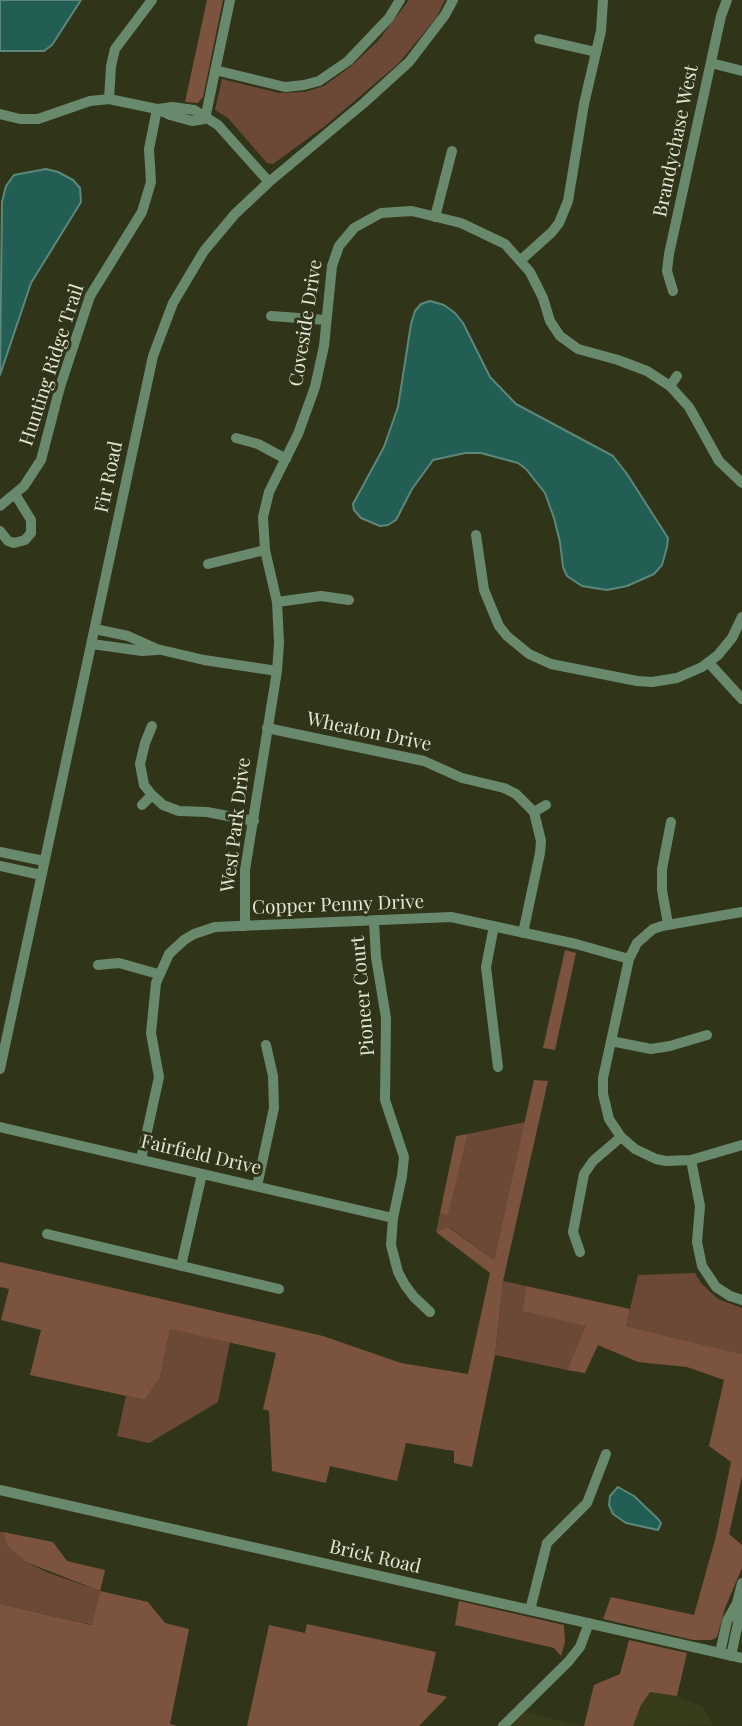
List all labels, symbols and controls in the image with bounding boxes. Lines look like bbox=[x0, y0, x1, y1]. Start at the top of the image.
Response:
street label: Brandychase West bbox=[649, 63, 703, 219]
street label: Coveside Drive bbox=[285, 258, 327, 388]
street label: Hunting Ridge Trail bbox=[15, 281, 89, 449]
street label: Fir Road bbox=[90, 439, 128, 515]
street label: Wheaton Drive bbox=[305, 708, 433, 756]
street label: West Park Drive bbox=[216, 756, 256, 894]
street label: Copper Penny Drive bbox=[252, 891, 424, 919]
street label: Pioneer Court bbox=[346, 935, 380, 1057]
street label: Fairfield Drive bbox=[139, 1130, 263, 1180]
street label: Brick Road bbox=[327, 1535, 423, 1579]

